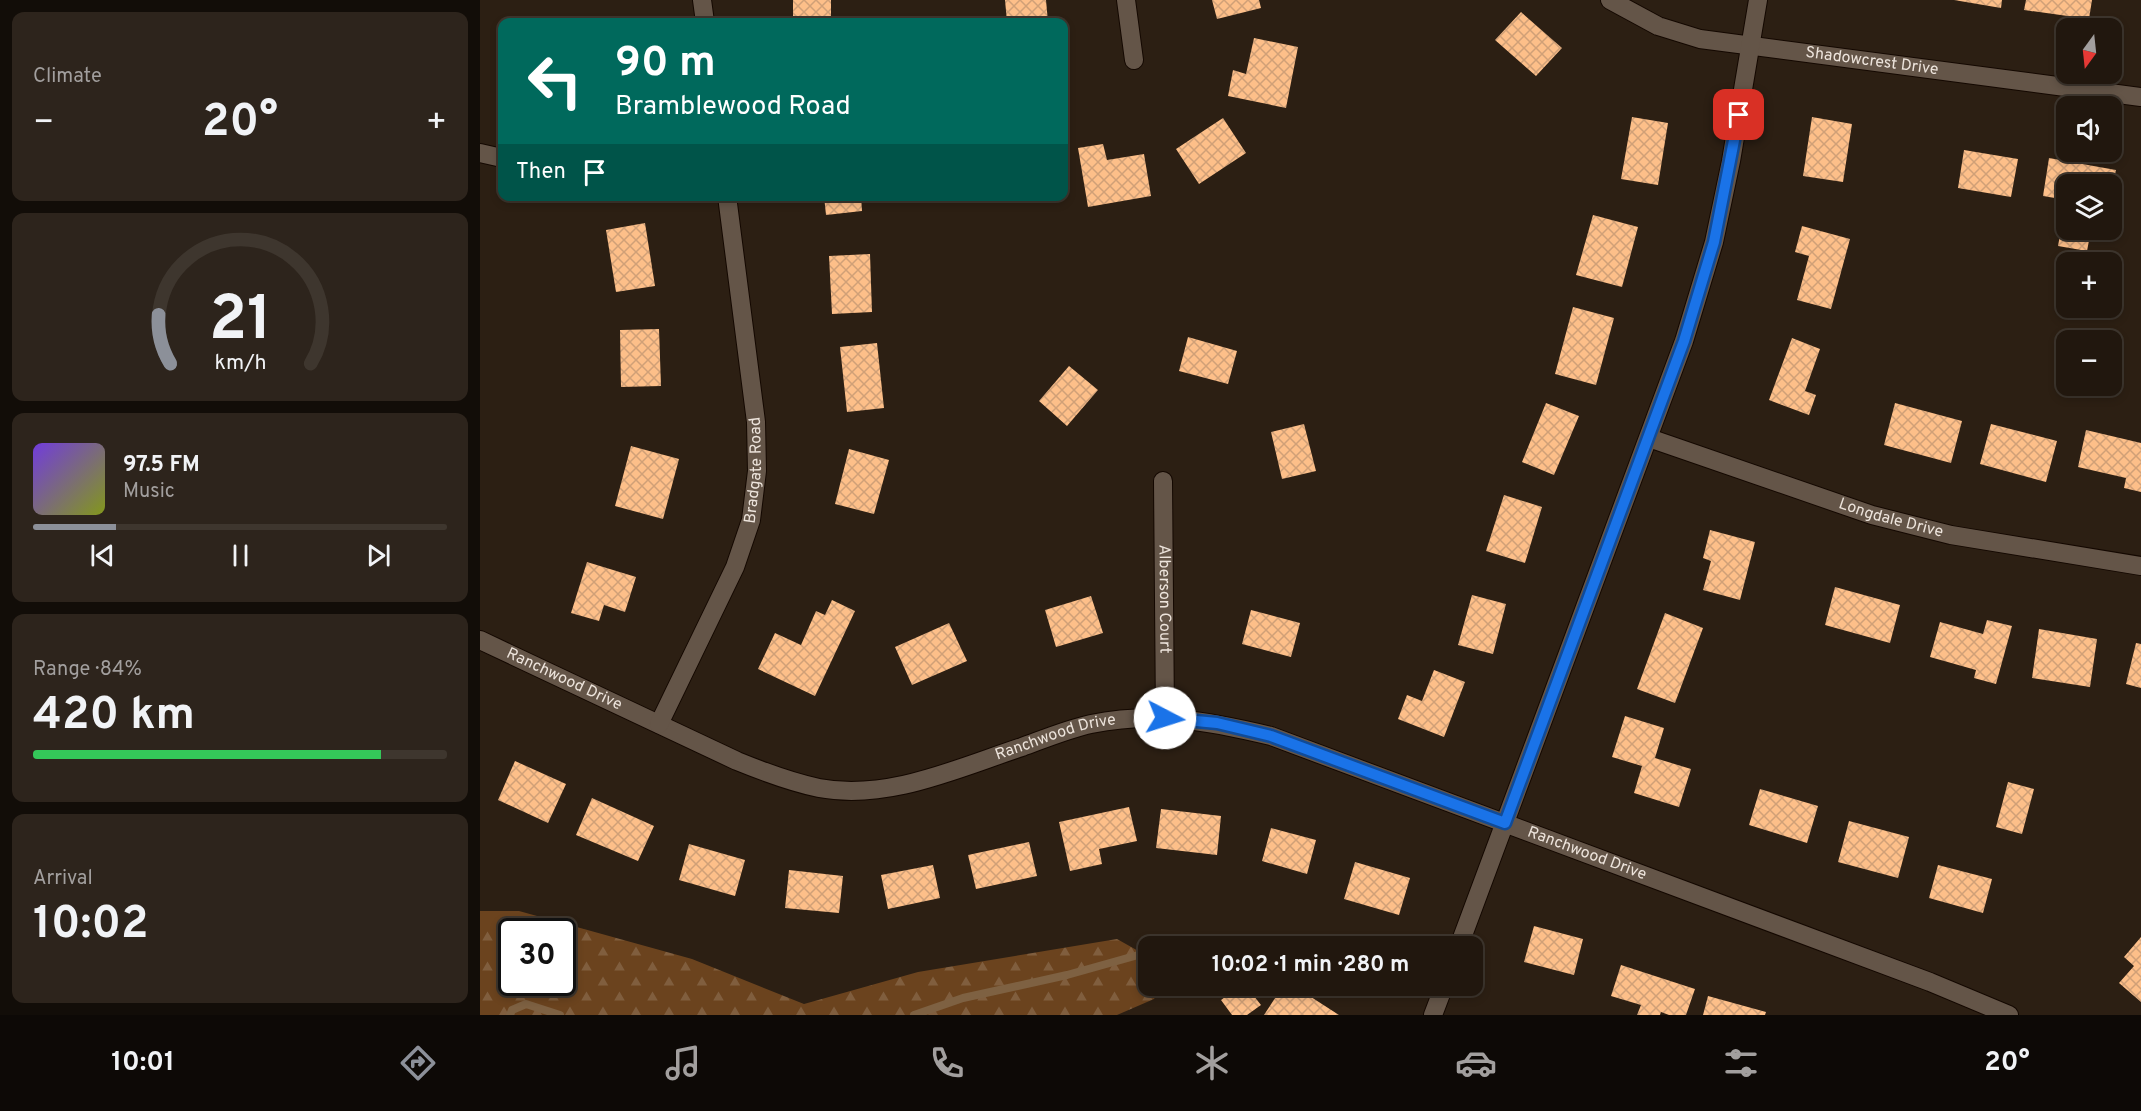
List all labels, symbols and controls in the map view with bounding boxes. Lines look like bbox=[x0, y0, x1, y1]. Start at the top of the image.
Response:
north arrow bbox=[2056, 18, 2122, 84]
map controls bbox=[2056, 18, 2122, 396]
text: 90 m bbox=[615, 38, 716, 91]
icon: left bbox=[516, 42, 594, 120]
street label: Shadowcrest Drive bbox=[1804, 43, 1940, 80]
text: Climate bbox=[33, 64, 102, 90]
pin bbox=[1713, 89, 1764, 140]
text: Bramblewood Road bbox=[615, 90, 851, 124]
text: 20° bbox=[202, 95, 278, 152]
button: sound bbox=[2056, 96, 2122, 162]
icon: arrive bbox=[1722, 98, 1755, 131]
text: − bbox=[33, 103, 54, 145]
text: + bbox=[426, 103, 447, 145]
icon: arrive bbox=[578, 156, 611, 189]
text: Then bbox=[516, 159, 566, 186]
button: layers bbox=[2056, 174, 2122, 240]
button: + bbox=[2056, 252, 2122, 318]
text: 21 bbox=[208, 283, 272, 362]
button: − bbox=[2056, 330, 2122, 396]
text: km/h bbox=[214, 350, 266, 377]
street label: Bradgate Road bbox=[741, 416, 767, 525]
text: 97.5 FM bbox=[123, 452, 200, 479]
text: Music bbox=[123, 479, 175, 505]
street label: Longdale Drive bbox=[1836, 494, 1945, 543]
icon: previous bbox=[86, 539, 119, 572]
icon: pause bbox=[224, 539, 257, 572]
icon: next bbox=[362, 539, 395, 572]
street label: Alberson Court bbox=[1154, 544, 1174, 654]
street label: Ranchwood Drive bbox=[503, 644, 625, 715]
text: Range · 84% bbox=[33, 657, 142, 683]
position arrow bbox=[1133, 686, 1197, 750]
text: 420 km bbox=[33, 688, 195, 745]
street label: Ranchwood Drive bbox=[993, 710, 1117, 765]
street label: Ranchwood Drive bbox=[1524, 823, 1649, 885]
text: Arrival bbox=[33, 866, 93, 892]
text: 10:02 bbox=[33, 897, 149, 954]
speed limit sign: 30 bbox=[498, 918, 576, 996]
text: 10:02 · 1 min · 280 m bbox=[1212, 952, 1409, 979]
icon: directions bbox=[397, 1042, 439, 1084]
icon: music bbox=[662, 1042, 704, 1084]
icon: phone bbox=[926, 1042, 968, 1084]
icon: climate bbox=[1191, 1042, 1233, 1084]
icon: car bbox=[1455, 1042, 1497, 1084]
icon: filters bbox=[1720, 1042, 1762, 1084]
text: 10:01 bbox=[111, 1046, 175, 1080]
text: 20° bbox=[1984, 1046, 2030, 1080]

